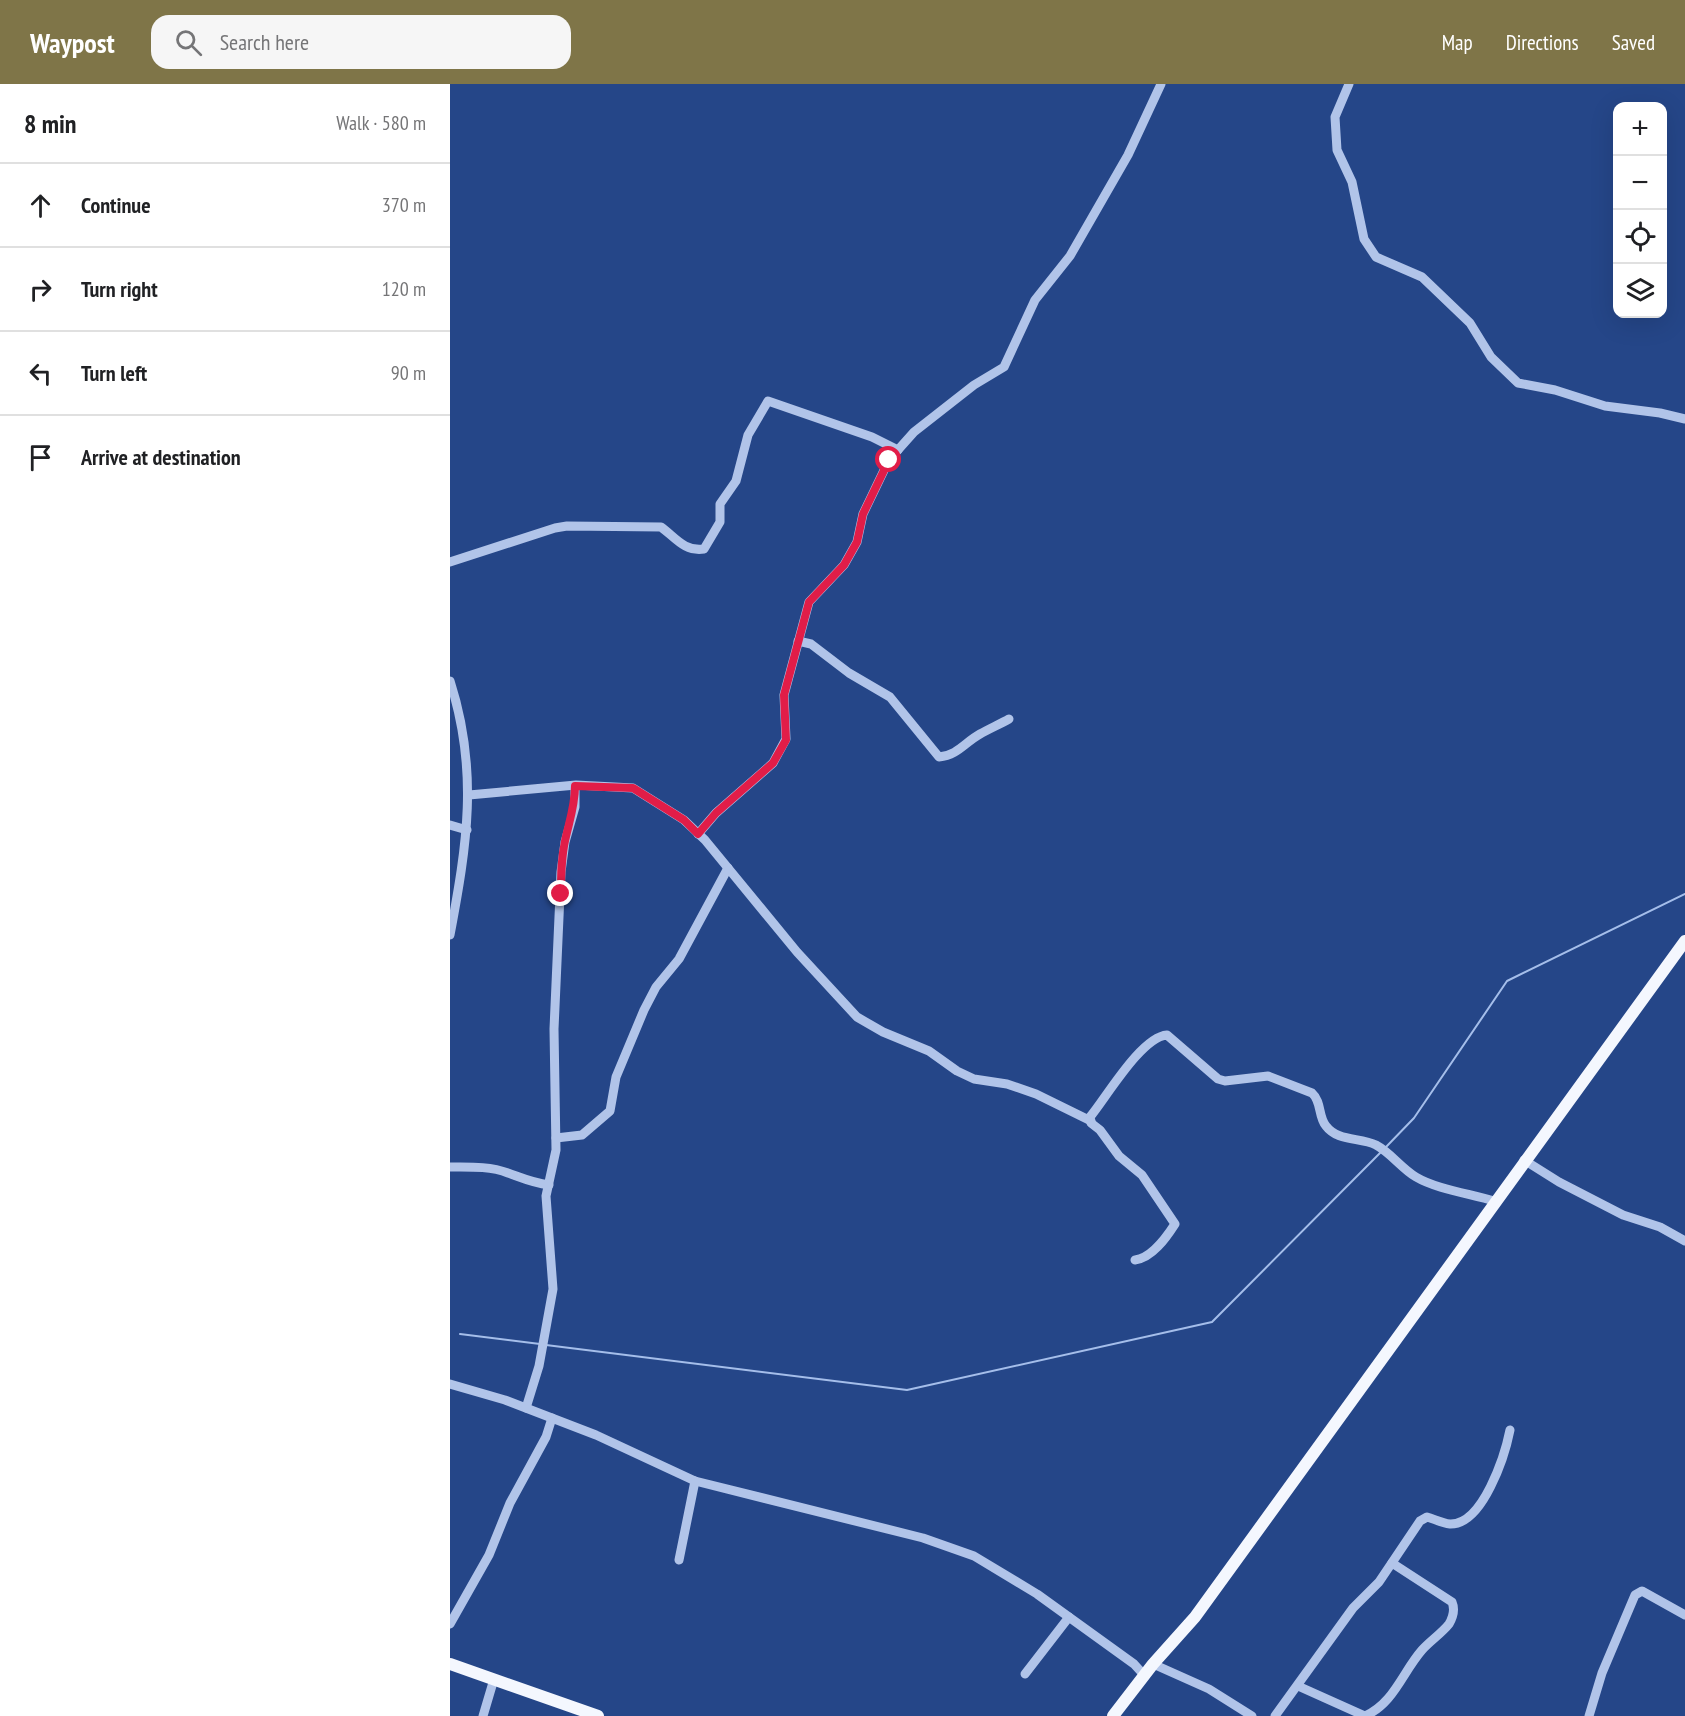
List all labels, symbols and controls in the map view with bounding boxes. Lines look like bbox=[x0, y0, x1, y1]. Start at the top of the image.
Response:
search box bbox=[151, 15, 571, 69]
text: Waypost bbox=[30, 24, 115, 61]
icon: search bbox=[172, 26, 205, 59]
text: Search here bbox=[220, 28, 309, 56]
text: Map bbox=[1442, 29, 1473, 56]
text: Directions bbox=[1506, 29, 1579, 56]
text: Saved bbox=[1612, 29, 1655, 56]
map controls bbox=[1613, 102, 1667, 318]
button: + bbox=[1613, 102, 1667, 156]
text: 8 min bbox=[24, 107, 77, 140]
text: Walk · 580 m bbox=[336, 110, 426, 136]
button: − bbox=[1613, 156, 1667, 210]
icon: ahead bbox=[24, 189, 57, 222]
text: Continue bbox=[81, 191, 151, 219]
text: 370 m bbox=[382, 192, 426, 218]
button: locate bbox=[1613, 210, 1667, 264]
button: layers bbox=[1613, 264, 1667, 318]
icon: right bbox=[24, 273, 57, 306]
text: Turn right bbox=[81, 275, 158, 303]
text: 120 m bbox=[382, 276, 426, 302]
icon: left bbox=[24, 357, 57, 390]
text: Turn left bbox=[81, 359, 147, 387]
text: 90 m bbox=[391, 360, 426, 386]
icon: arrive bbox=[24, 441, 57, 474]
text: Arrive at destination bbox=[81, 443, 241, 471]
route start bbox=[875, 446, 901, 472]
route end bbox=[547, 880, 573, 906]

